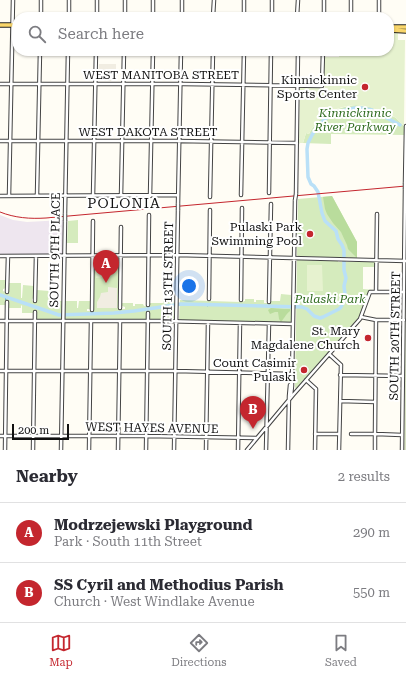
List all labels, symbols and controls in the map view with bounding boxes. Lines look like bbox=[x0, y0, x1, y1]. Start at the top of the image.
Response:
search box bbox=[12, 12, 394, 56]
icon: search bbox=[26, 23, 48, 45]
text: Search here bbox=[58, 25, 144, 43]
street label: WEST MANITOBA STREET bbox=[83, 68, 239, 82]
place label: Kinnickinnic Sports Center bbox=[277, 73, 357, 101]
marker: Kinnickinnic Sports Center bbox=[360, 82, 370, 92]
park label: Kinnickinnic River Parkway bbox=[314, 106, 396, 134]
street label: WEST DAKOTA STREET bbox=[78, 125, 218, 139]
street label: SOUTH 9TH PLACE bbox=[47, 192, 63, 308]
district label: POLONIA bbox=[87, 195, 161, 211]
place label: Pulaski Park Swimming Pool bbox=[212, 220, 302, 248]
street label: SOUTH 13TH STREET bbox=[160, 221, 176, 351]
marker: Pulaski Park Swimming Pool bbox=[305, 229, 315, 239]
pin: A bbox=[93, 250, 119, 283]
street label: SOUTH 20TH STREET bbox=[387, 271, 403, 401]
your location bbox=[179, 276, 199, 296]
park label: Pulaski Park bbox=[294, 292, 366, 306]
place label: St. Mary Magdalene Church bbox=[251, 324, 361, 352]
marker: St. Mary Magdalene Church bbox=[363, 333, 373, 343]
place label: Count Casimir Pulaski bbox=[213, 356, 296, 384]
marker: Count Casimir Pulaski bbox=[299, 365, 309, 375]
pin: B bbox=[240, 396, 266, 429]
street label: WEST HAYES AVENUE bbox=[85, 420, 219, 436]
scale bar bbox=[12, 422, 69, 441]
text: 200 m bbox=[18, 424, 49, 437]
text: Nearby bbox=[16, 466, 78, 486]
text: 2 results bbox=[338, 469, 390, 484]
text: Modrzejewski Playground bbox=[54, 516, 253, 534]
text: A bbox=[24, 525, 34, 540]
text: 290 m bbox=[353, 525, 390, 540]
text: Park · South 11th Street bbox=[54, 534, 202, 549]
text: SS Cyril and Methodius Parish bbox=[54, 576, 283, 594]
text: B bbox=[24, 585, 34, 600]
text: 550 m bbox=[353, 585, 390, 600]
text: Church · West Windlake Avenue bbox=[54, 594, 255, 609]
tab: Map bbox=[49, 632, 73, 669]
tab: Directions bbox=[171, 632, 227, 669]
tab: Saved bbox=[325, 632, 357, 669]

